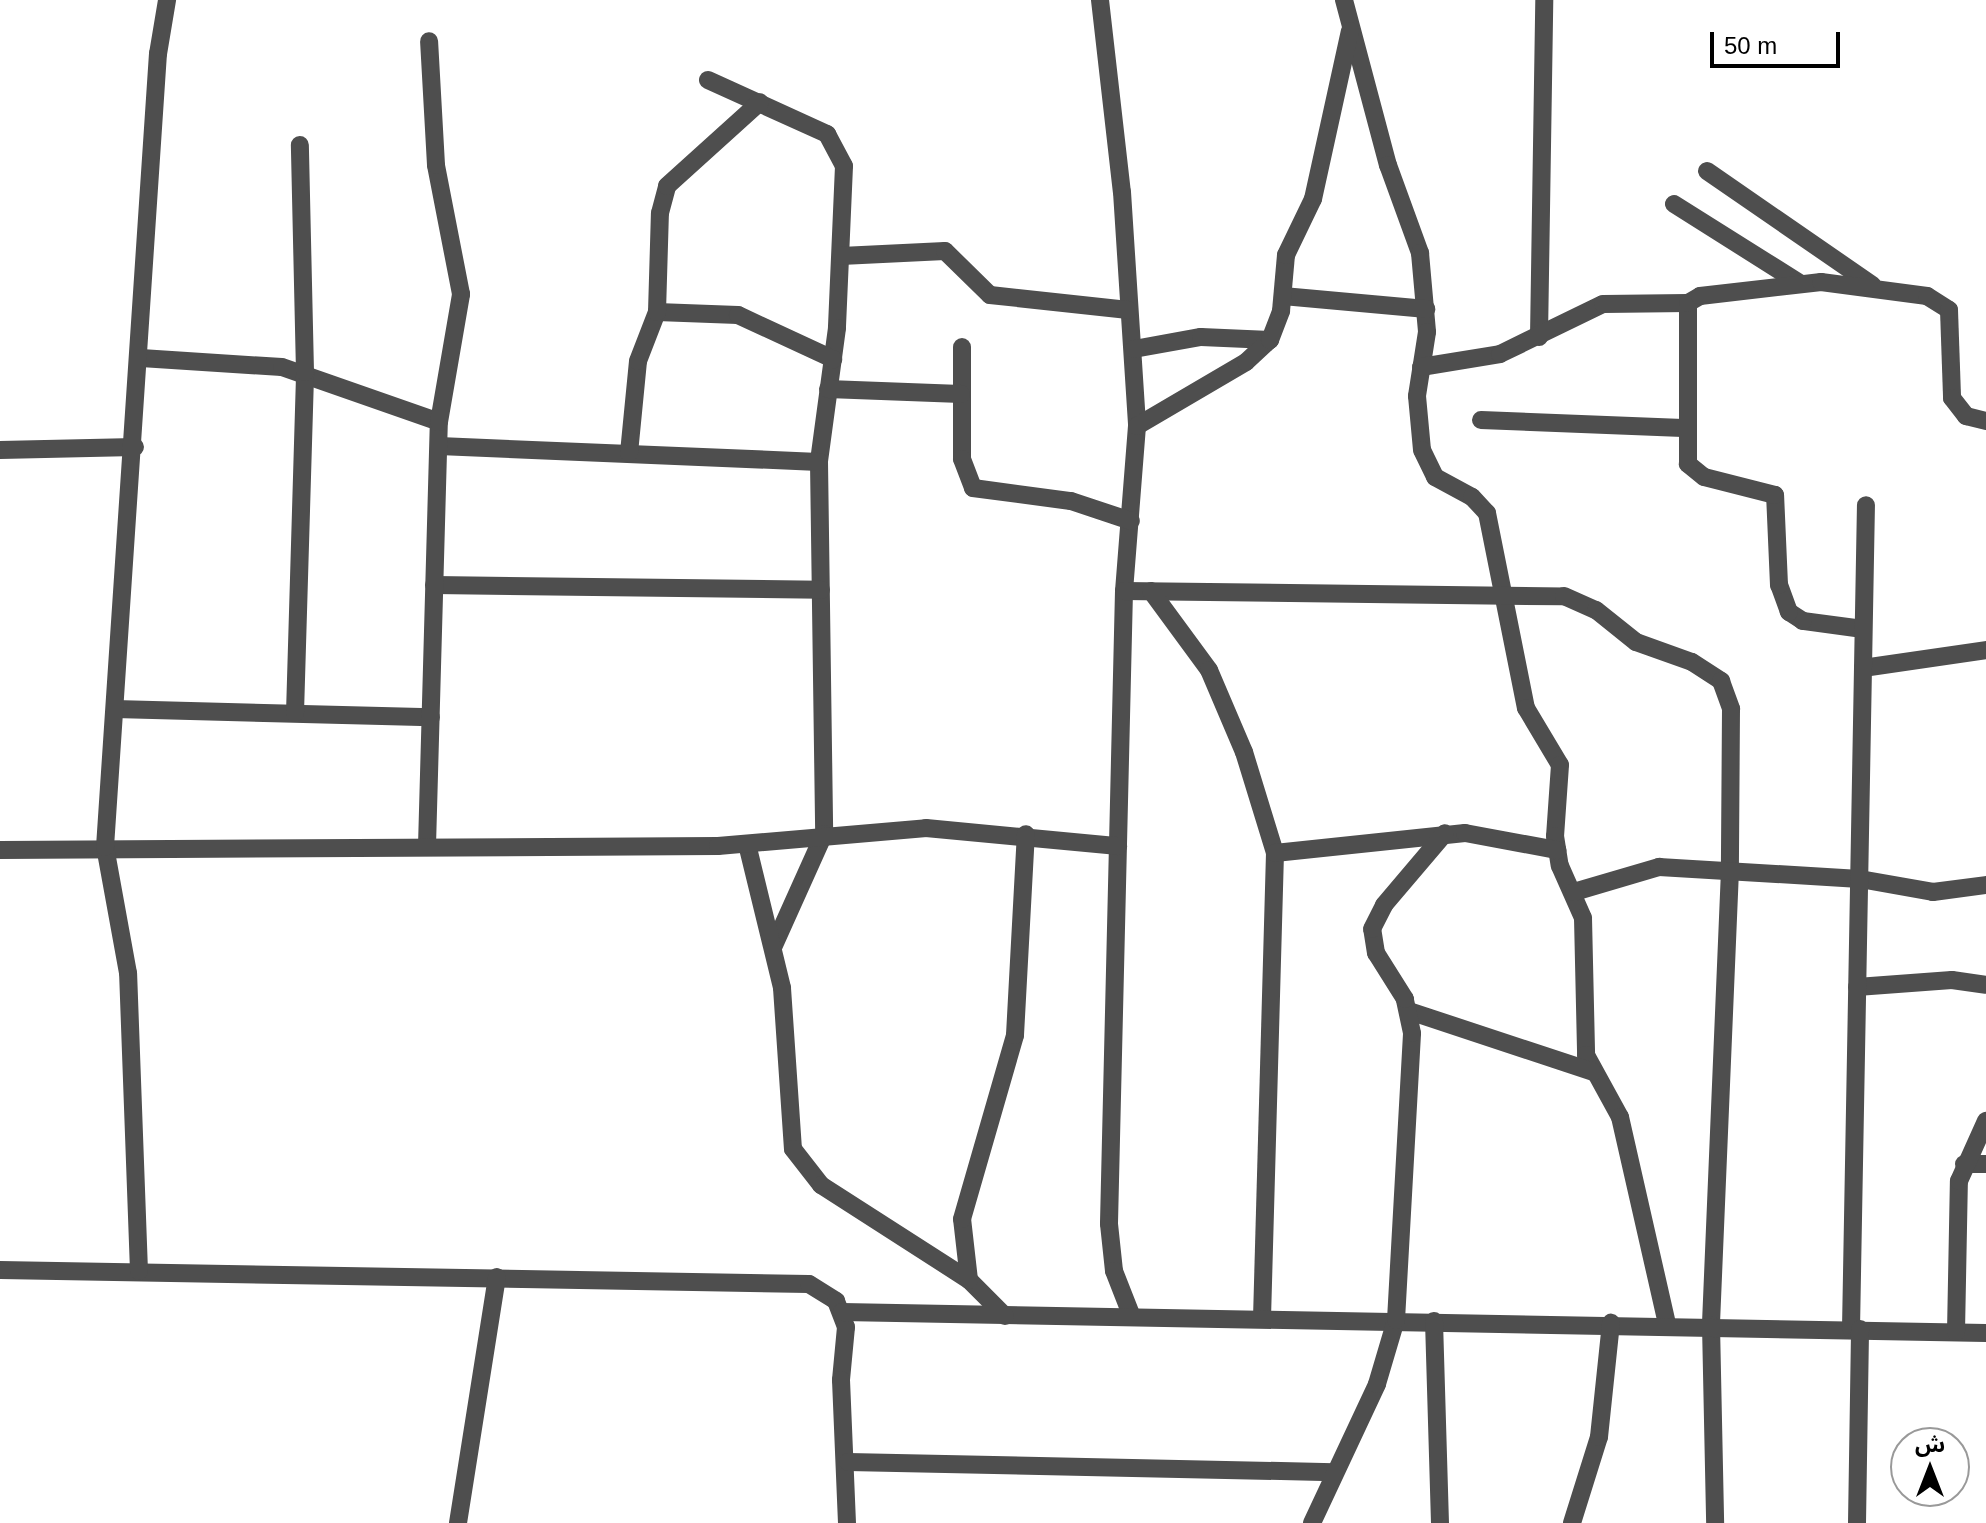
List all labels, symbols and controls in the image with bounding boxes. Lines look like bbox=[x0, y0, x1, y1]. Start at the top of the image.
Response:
scale bar bbox=[1714, 16, 1844, 66]
text: 50 m bbox=[1724, 32, 1777, 59]
north arrow bbox=[1890, 1427, 1970, 1507]
text: ش bbox=[1915, 1432, 1945, 1457]

